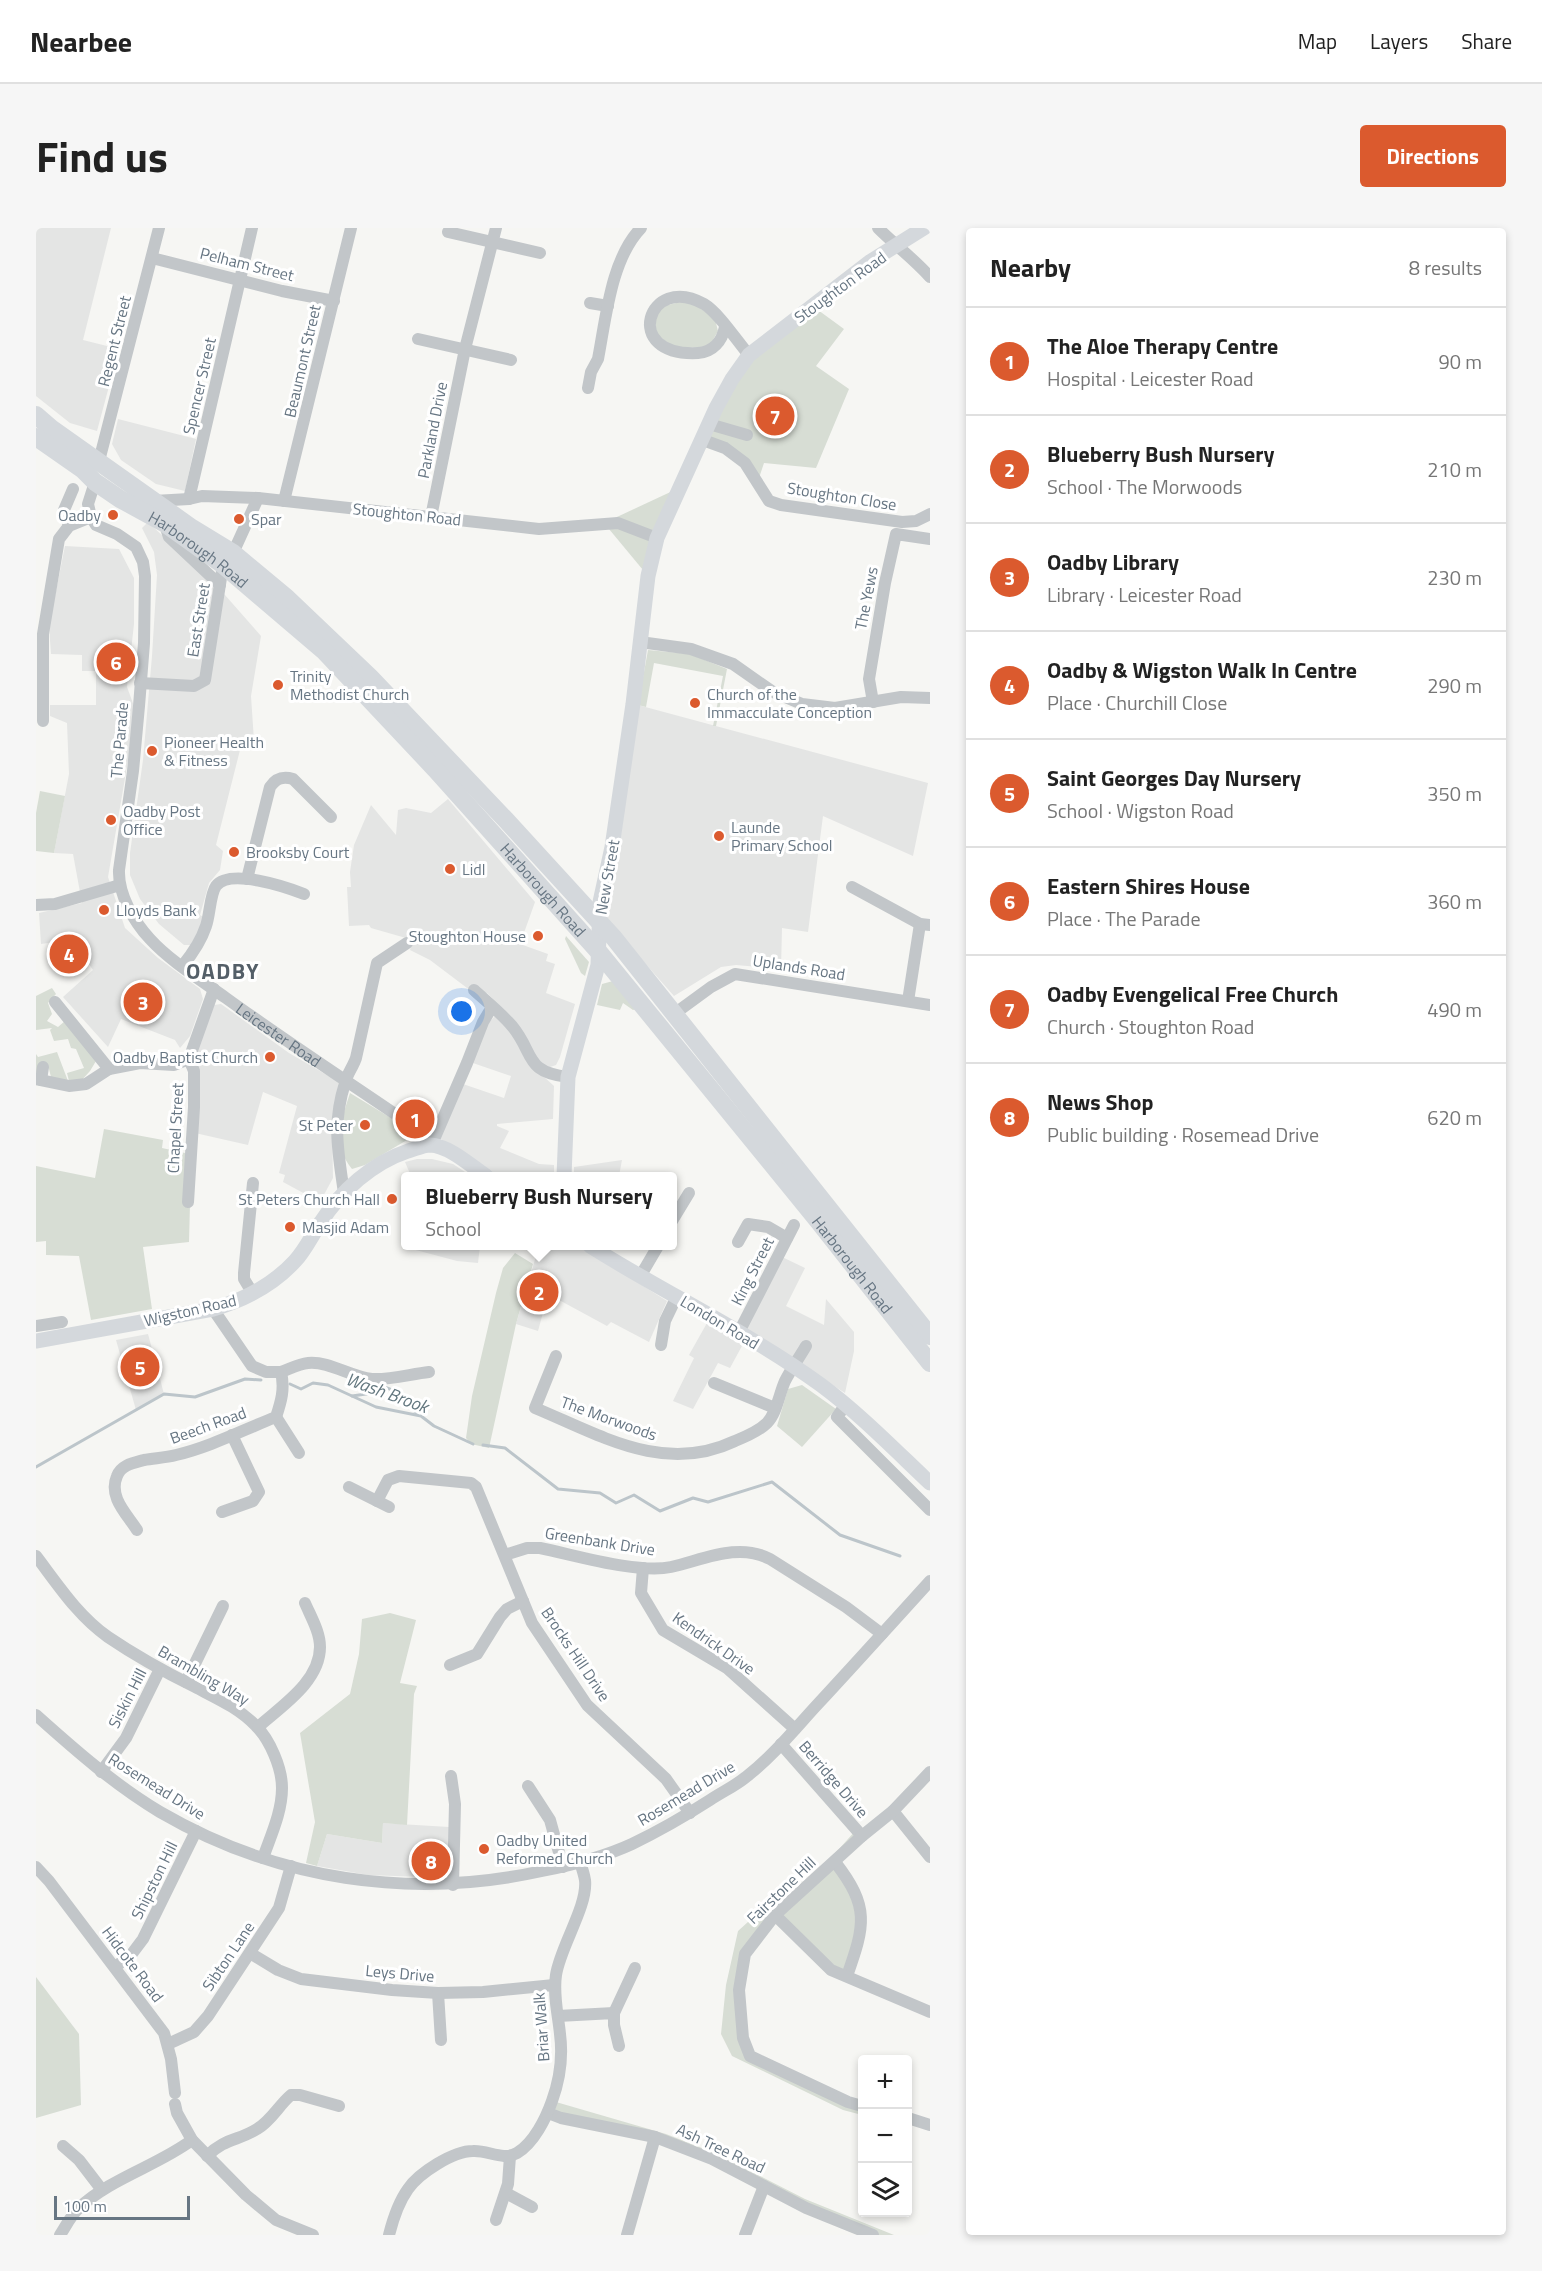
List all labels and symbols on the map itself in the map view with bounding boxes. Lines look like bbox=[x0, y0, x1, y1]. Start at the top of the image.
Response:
street label: Pelham Street bbox=[198, 241, 297, 287]
street label: Stoughton Road bbox=[789, 245, 891, 329]
street label: Regent Street bbox=[91, 293, 137, 389]
street label: Beaumont Street bbox=[277, 302, 327, 420]
street label: Spencer Street bbox=[176, 335, 222, 437]
street label: Parkland Drive bbox=[411, 380, 453, 480]
pin: 7 bbox=[756, 394, 794, 438]
street label: Stoughton Close bbox=[786, 476, 898, 516]
street label: Stoughton Road bbox=[352, 496, 462, 532]
place label: Oadby bbox=[58, 503, 101, 527]
street label: Harborough Road bbox=[144, 505, 254, 594]
place label: Spar bbox=[251, 507, 282, 531]
marker: Oadby bbox=[106, 508, 120, 522]
marker: Spar bbox=[232, 512, 246, 526]
street label: The Yews bbox=[848, 564, 884, 632]
street label: East Street bbox=[180, 581, 216, 659]
pin: 6 bbox=[96, 640, 136, 684]
place label: Trinity Methodist Church bbox=[290, 664, 409, 706]
marker: Trinity Methodist Church bbox=[271, 678, 285, 692]
place label: Church of the Immacculate Conception bbox=[707, 682, 872, 724]
marker: Church of the Immacculate Conception bbox=[688, 696, 702, 710]
street label: The Parade bbox=[104, 701, 134, 779]
place label: Pioneer Health & Fitness bbox=[164, 730, 264, 772]
marker: Pioneer Health & Fitness bbox=[145, 744, 159, 758]
place label: Oadby Post Office bbox=[123, 799, 201, 841]
marker: Oadby Post Office bbox=[104, 813, 118, 827]
place label: Launde Primary School bbox=[731, 815, 833, 857]
marker: Launde Primary School bbox=[712, 829, 726, 843]
street label: New Street bbox=[589, 837, 625, 916]
street label: Harborough Road bbox=[495, 838, 592, 942]
place label: Brooksby Court bbox=[246, 840, 350, 864]
marker: Brooksby Court bbox=[227, 845, 241, 859]
place label: Lidl bbox=[462, 857, 485, 881]
marker: Lidl bbox=[443, 862, 457, 876]
place label: Lloyds Bank bbox=[116, 898, 197, 922]
marker: Lloyds Bank bbox=[97, 903, 111, 917]
place label: Stoughton House bbox=[409, 924, 526, 948]
marker: Stoughton House bbox=[531, 929, 545, 943]
pin: 4 bbox=[50, 932, 88, 976]
street label: Uplands Road bbox=[751, 948, 847, 986]
district label: OADBY bbox=[186, 954, 260, 988]
pin: 3 bbox=[124, 980, 162, 1024]
street label: Leicester Road bbox=[231, 997, 326, 1073]
your location bbox=[447, 997, 476, 1026]
place label: Oadby Baptist Church bbox=[113, 1045, 258, 1069]
marker: Oadby Baptist Church bbox=[263, 1050, 277, 1064]
street label: Chapel Street bbox=[161, 1082, 189, 1174]
pin: 1 bbox=[396, 1096, 434, 1142]
place label: St Peter bbox=[299, 1113, 353, 1137]
marker: St Peter bbox=[358, 1118, 372, 1132]
place label: St Peters Church Hall bbox=[238, 1187, 380, 1211]
marker: St Peters Church Hall bbox=[385, 1192, 399, 1206]
street label: Harborough Road bbox=[806, 1211, 899, 1319]
place label: Masjid Adam bbox=[302, 1215, 389, 1239]
marker: Masjid Adam bbox=[283, 1220, 297, 1234]
street label: King Street bbox=[724, 1232, 780, 1310]
pin: 2 bbox=[520, 1270, 558, 1314]
street label: Wigston Road bbox=[141, 1288, 239, 1332]
street label: London Road bbox=[676, 1289, 764, 1355]
pin: 5 bbox=[120, 1344, 160, 1390]
water label: Wash Brook bbox=[342, 1365, 434, 1421]
street label: The Morwoods bbox=[558, 1389, 660, 1447]
street label: Beech Road bbox=[166, 1400, 250, 1450]
street label: Greenbank Drive bbox=[543, 1520, 657, 1562]
street label: Brocks Hill Drive bbox=[535, 1602, 617, 1706]
street label: Kendrick Drive bbox=[668, 1606, 760, 1680]
street label: Brambling Way bbox=[154, 1639, 255, 1711]
street label: Siskin Hill bbox=[102, 1664, 152, 1732]
street label: Berridge Drive bbox=[794, 1735, 874, 1823]
street label: Rosemead Drive bbox=[104, 1747, 210, 1825]
street label: Rosemead Drive bbox=[633, 1754, 739, 1832]
place label: Oadby United Reformed Church bbox=[496, 1828, 613, 1870]
street label: Shipston Hill bbox=[125, 1837, 183, 1923]
pin: 8 bbox=[412, 1838, 450, 1884]
marker: Oadby United Reformed Church bbox=[477, 1842, 491, 1856]
street label: Fairstone Hill bbox=[741, 1851, 821, 1929]
street label: Sibton Lane bbox=[196, 1917, 260, 1995]
street label: Hidcote Road bbox=[96, 1921, 170, 2007]
street label: Leys Drive bbox=[365, 1958, 435, 1988]
street label: Briar Walk bbox=[527, 1991, 555, 2062]
street label: Ash Tree Road bbox=[673, 2117, 769, 2179]
scale bar bbox=[54, 2193, 190, 2220]

